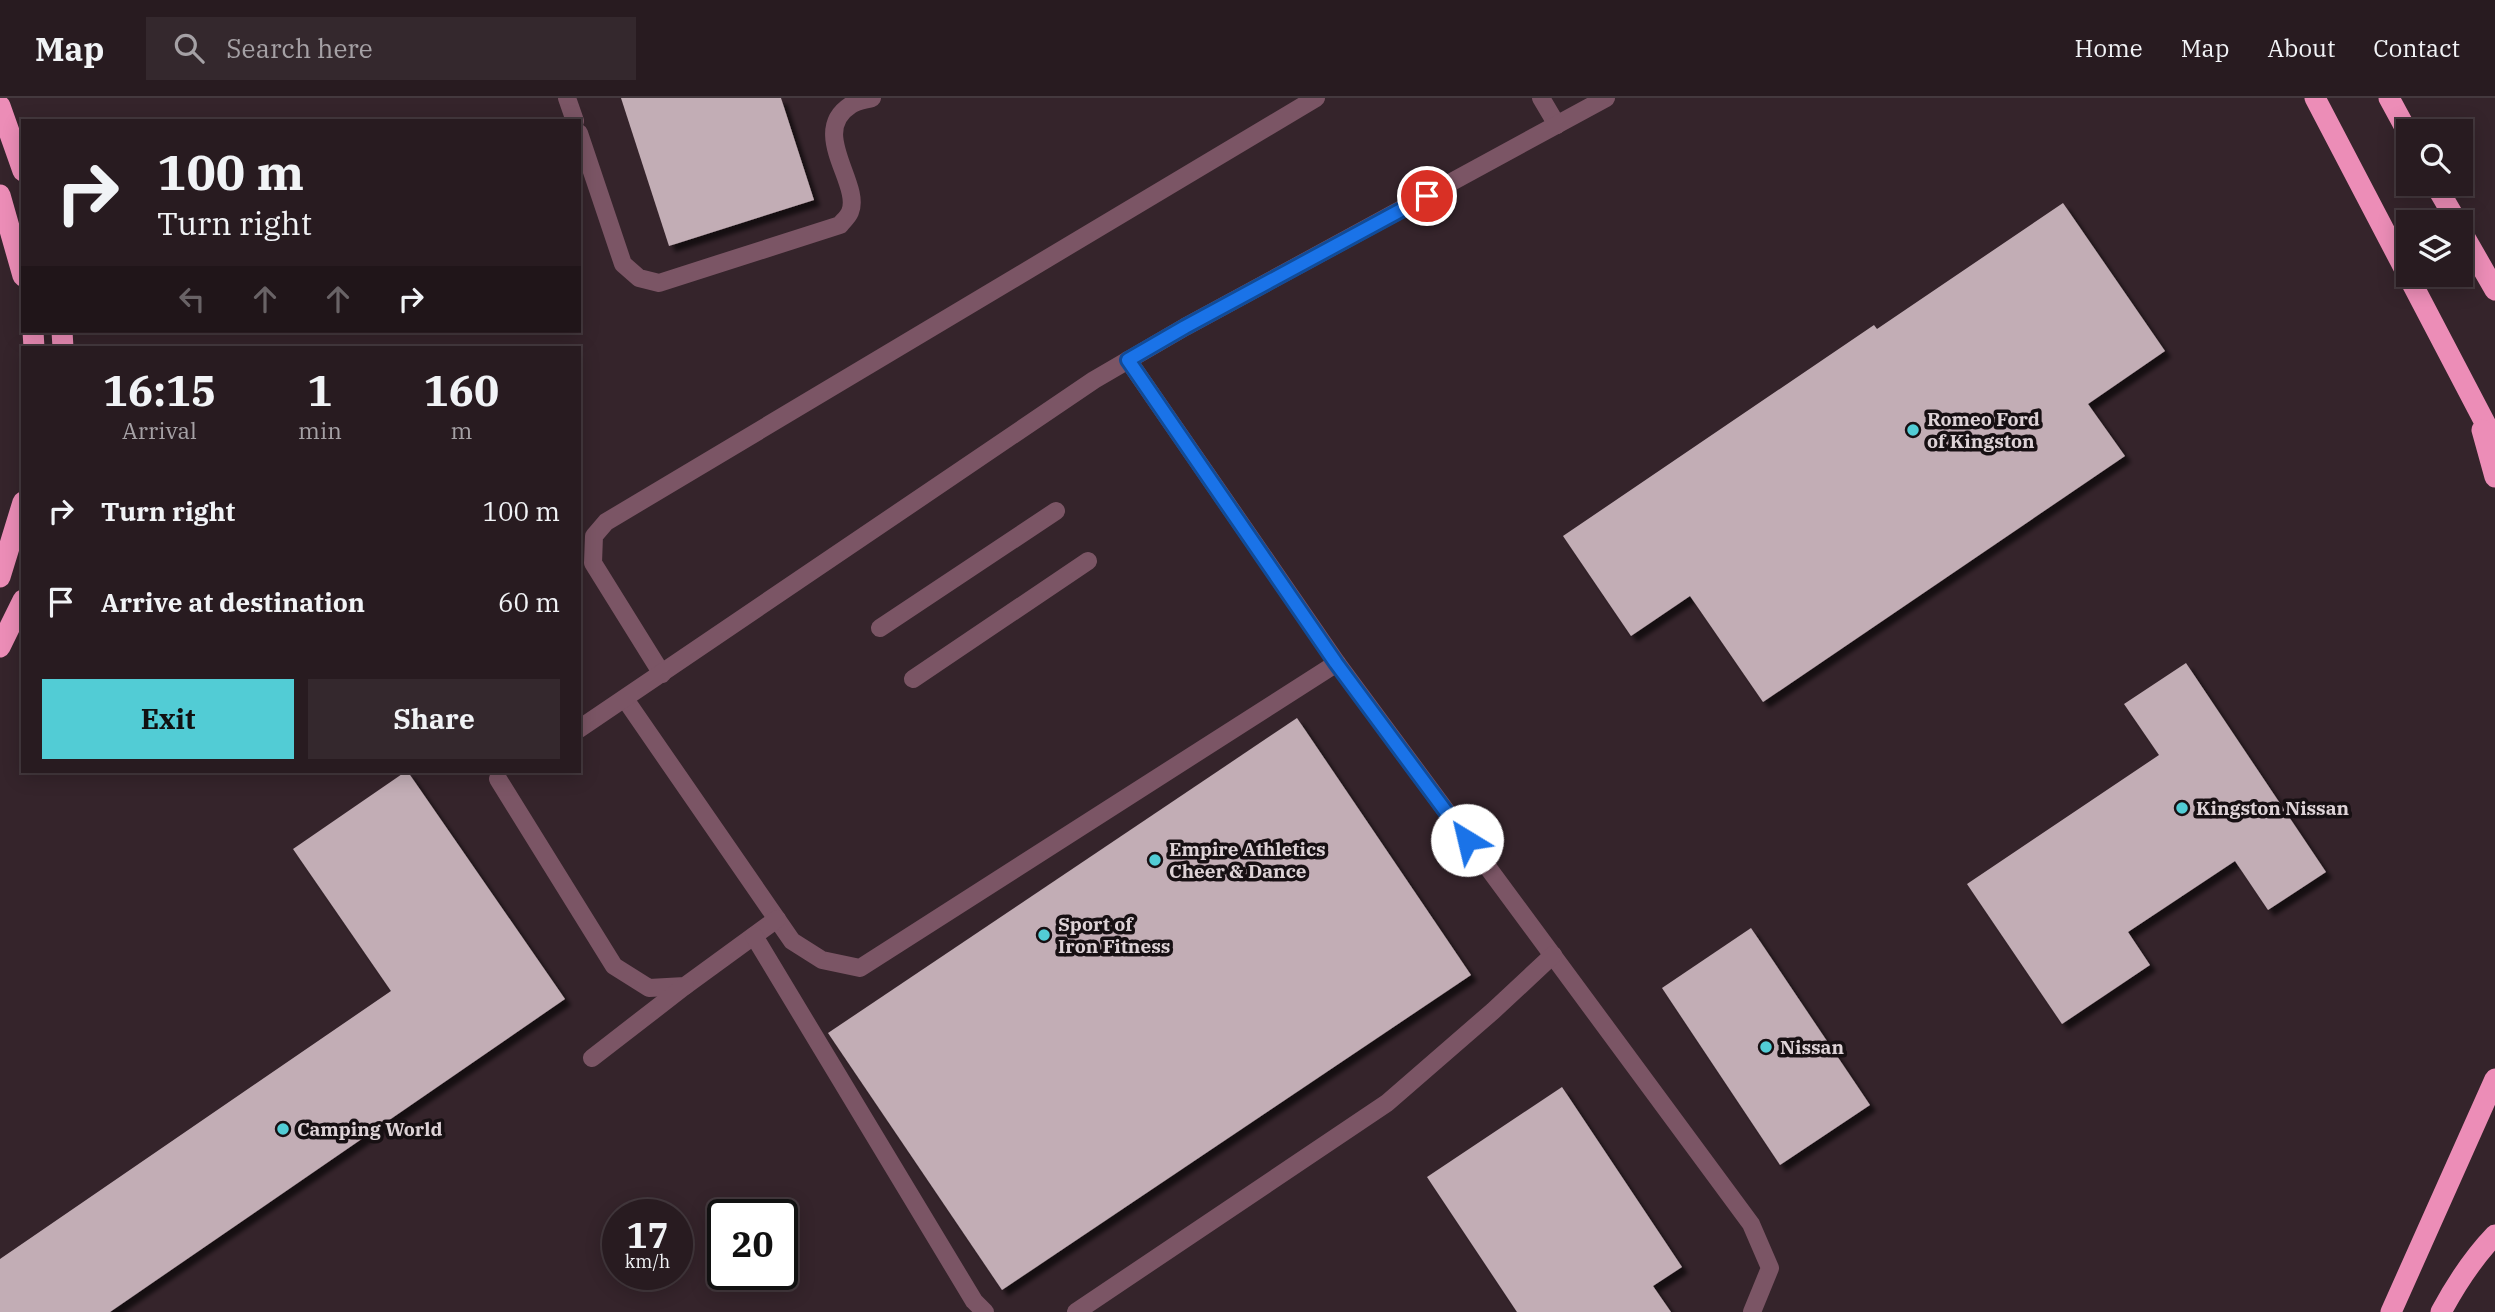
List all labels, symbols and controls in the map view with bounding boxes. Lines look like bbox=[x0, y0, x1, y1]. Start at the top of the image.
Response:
search box bbox=[146, 17, 636, 80]
text: Map bbox=[35, 27, 104, 70]
icon: search bbox=[170, 29, 208, 67]
text: Search here bbox=[226, 31, 373, 65]
text: Home bbox=[2075, 32, 2143, 64]
text: Map bbox=[2181, 32, 2229, 64]
text: About bbox=[2267, 32, 2335, 64]
text: Contact bbox=[2373, 32, 2460, 64]
map controls bbox=[2396, 119, 2473, 287]
button: search bbox=[2396, 119, 2473, 196]
text: 100 m bbox=[157, 140, 304, 203]
icon: right bbox=[42, 147, 133, 238]
pin bbox=[1397, 166, 1457, 226]
icon: arrive bbox=[1408, 177, 1446, 215]
text: Turn right bbox=[157, 202, 312, 244]
button: layers bbox=[2396, 210, 2473, 287]
icon: left bbox=[173, 280, 211, 318]
icon: ahead bbox=[246, 280, 284, 318]
icon: ahead bbox=[319, 280, 357, 318]
icon: right bbox=[392, 280, 430, 318]
text: 16:15 bbox=[103, 363, 216, 418]
text: 1 bbox=[307, 363, 333, 418]
text: 160 bbox=[424, 363, 499, 418]
place label: Romeo Ford of Kingston bbox=[1927, 407, 2040, 453]
text: Arrival bbox=[122, 415, 197, 445]
text: min bbox=[298, 415, 342, 445]
text: m bbox=[450, 415, 472, 445]
marker: Romeo Ford of Kingston bbox=[1905, 422, 1921, 438]
icon: right bbox=[42, 492, 80, 530]
text: Turn right bbox=[101, 494, 235, 528]
text: 100 m bbox=[482, 494, 560, 528]
icon: arrive bbox=[42, 583, 80, 621]
text: Arrive at destination bbox=[101, 585, 365, 619]
text: 60 m bbox=[498, 585, 560, 619]
button: Exit bbox=[42, 679, 294, 759]
button: Share bbox=[308, 679, 560, 759]
place label: Kingston Nissan bbox=[2196, 796, 2350, 820]
marker: Kingston Nissan bbox=[2174, 800, 2190, 816]
position arrow bbox=[1430, 803, 1504, 877]
place label: Empire Athletics Cheer & Dance bbox=[1169, 837, 1326, 883]
marker: Empire Athletics Cheer & Dance bbox=[1147, 852, 1163, 868]
place label: Sport of Iron Fitness bbox=[1058, 912, 1170, 958]
marker: Sport of Iron Fitness bbox=[1036, 927, 1052, 943]
place label: Nissan bbox=[1780, 1035, 1844, 1059]
marker: Nissan bbox=[1758, 1039, 1774, 1055]
place label: Camping World bbox=[297, 1117, 442, 1141]
marker: Camping World bbox=[275, 1121, 291, 1137]
speed limit sign: 20 bbox=[707, 1199, 798, 1290]
text: 17 bbox=[626, 1212, 669, 1258]
text: km/h bbox=[625, 1250, 670, 1273]

